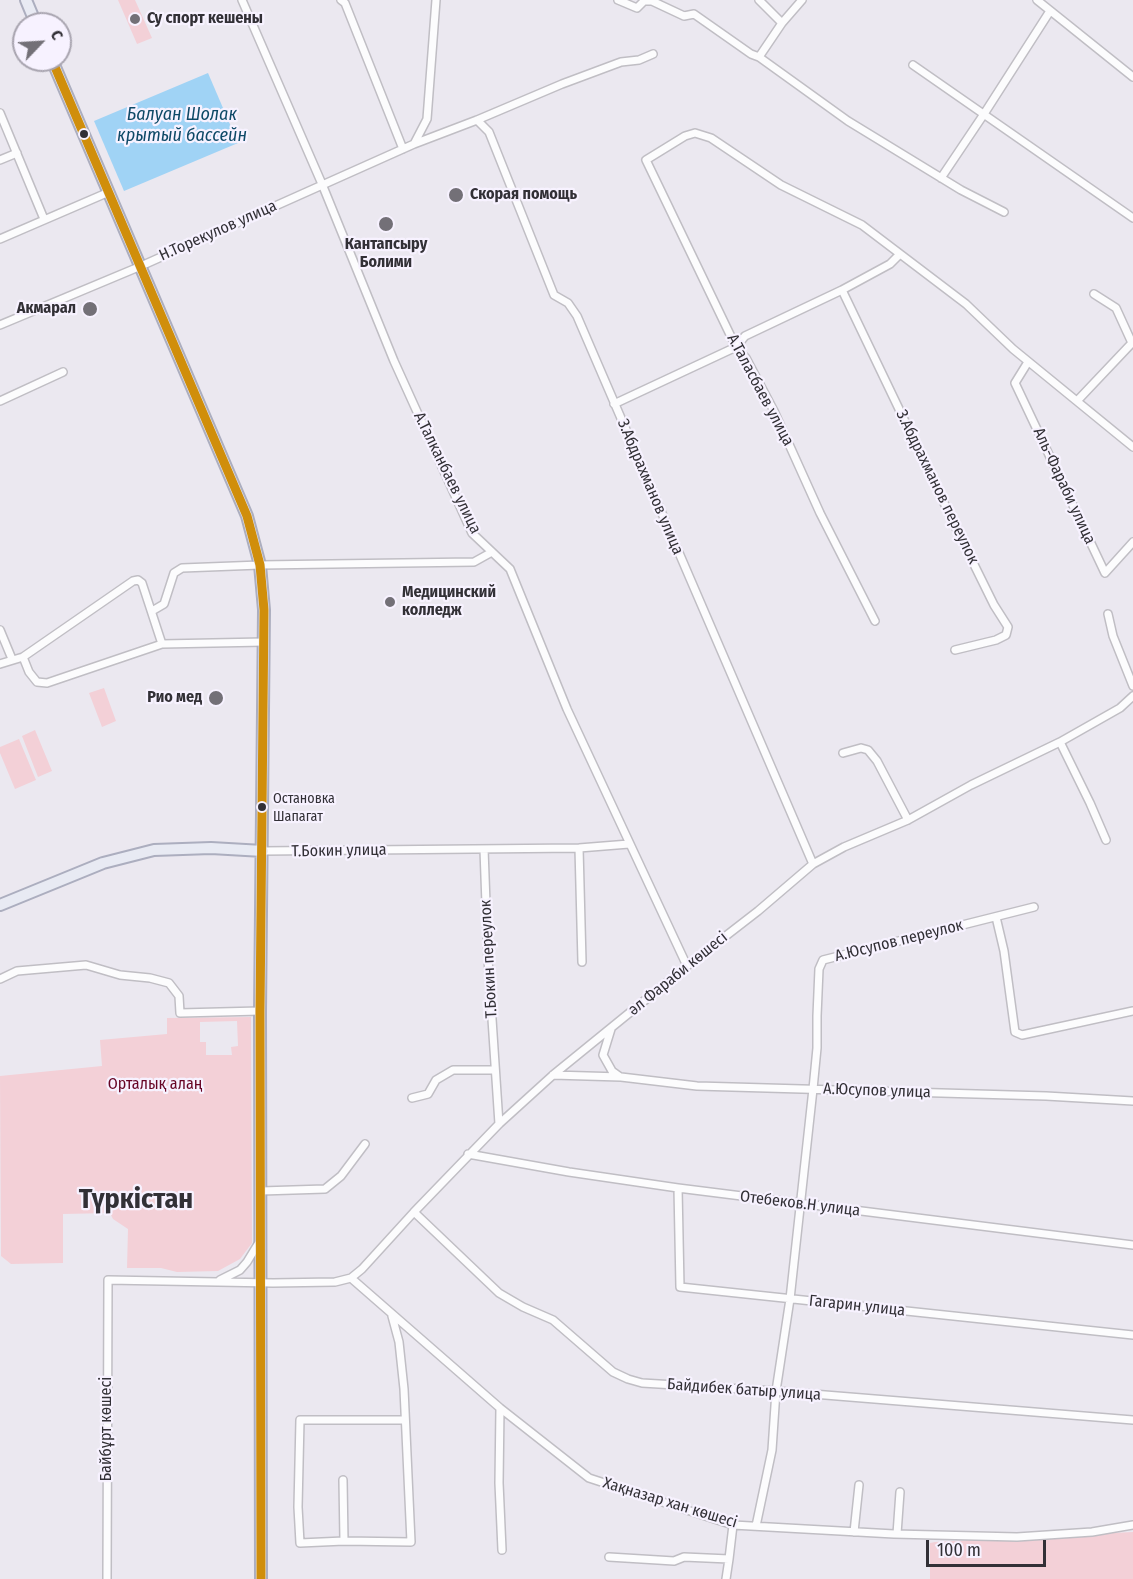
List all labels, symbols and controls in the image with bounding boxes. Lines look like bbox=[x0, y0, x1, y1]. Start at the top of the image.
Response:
place label: Су спорт кешены bbox=[147, 9, 263, 29]
north arrow bbox=[12, 12, 72, 72]
marker: Су спорт кешены bbox=[128, 12, 142, 26]
text: С bbox=[47, 27, 67, 43]
water label: Балуан Шолак крытый бассейн bbox=[117, 104, 247, 146]
unlabelled marker bbox=[78, 128, 90, 140]
place label: Скорая помощь bbox=[470, 185, 577, 205]
marker: Скорая помощь bbox=[447, 186, 465, 204]
street label: Н.Торекулов улица bbox=[156, 197, 280, 265]
marker: Кантапсыру Болими bbox=[377, 215, 395, 233]
place label: Кантапсыру Болими bbox=[345, 235, 427, 273]
place label: Акмарал bbox=[17, 299, 76, 319]
marker: Акмарал bbox=[81, 300, 99, 318]
street label: А.Таласбаев улица bbox=[722, 331, 798, 449]
street label: З.Абдрахманов переулок bbox=[891, 407, 983, 567]
street label: А.Талканбаев улица bbox=[409, 409, 485, 537]
street label: З.Абдрахманов улица bbox=[613, 416, 687, 558]
street label: Аль-Фараби улица bbox=[1029, 425, 1099, 547]
place label: Медицинский колледж bbox=[402, 583, 496, 621]
marker: Медицинский колледж bbox=[383, 595, 397, 609]
place label: Рио мед bbox=[147, 688, 202, 708]
marker: Рио мед bbox=[207, 689, 225, 707]
place label: Остановка Шапагат bbox=[273, 791, 335, 824]
marker: Остановка Шапагат bbox=[256, 801, 268, 813]
street label: Т.Бокин улица bbox=[291, 841, 387, 861]
street label: Т.Бокин переулок bbox=[476, 899, 502, 1019]
street label: А.Юсупов переулок bbox=[833, 916, 965, 966]
street label: әл Фараби көшесі bbox=[624, 928, 732, 1020]
park label: Орталық алаң bbox=[108, 1075, 202, 1095]
street label: А.Юсупов улица bbox=[823, 1080, 931, 1102]
district label: Түркістан bbox=[79, 1183, 193, 1217]
street label: Отебеков.Н улица bbox=[739, 1187, 861, 1221]
street label: Гагарин улица bbox=[808, 1291, 906, 1321]
street label: Байдибек батыр улица bbox=[666, 1375, 822, 1405]
street label: Байбұрт көшесі bbox=[97, 1377, 117, 1481]
street label: Хақназар хан көшесі bbox=[601, 1473, 739, 1533]
scale bar bbox=[929, 1528, 1049, 1566]
text: 100 m bbox=[937, 1539, 981, 1561]

